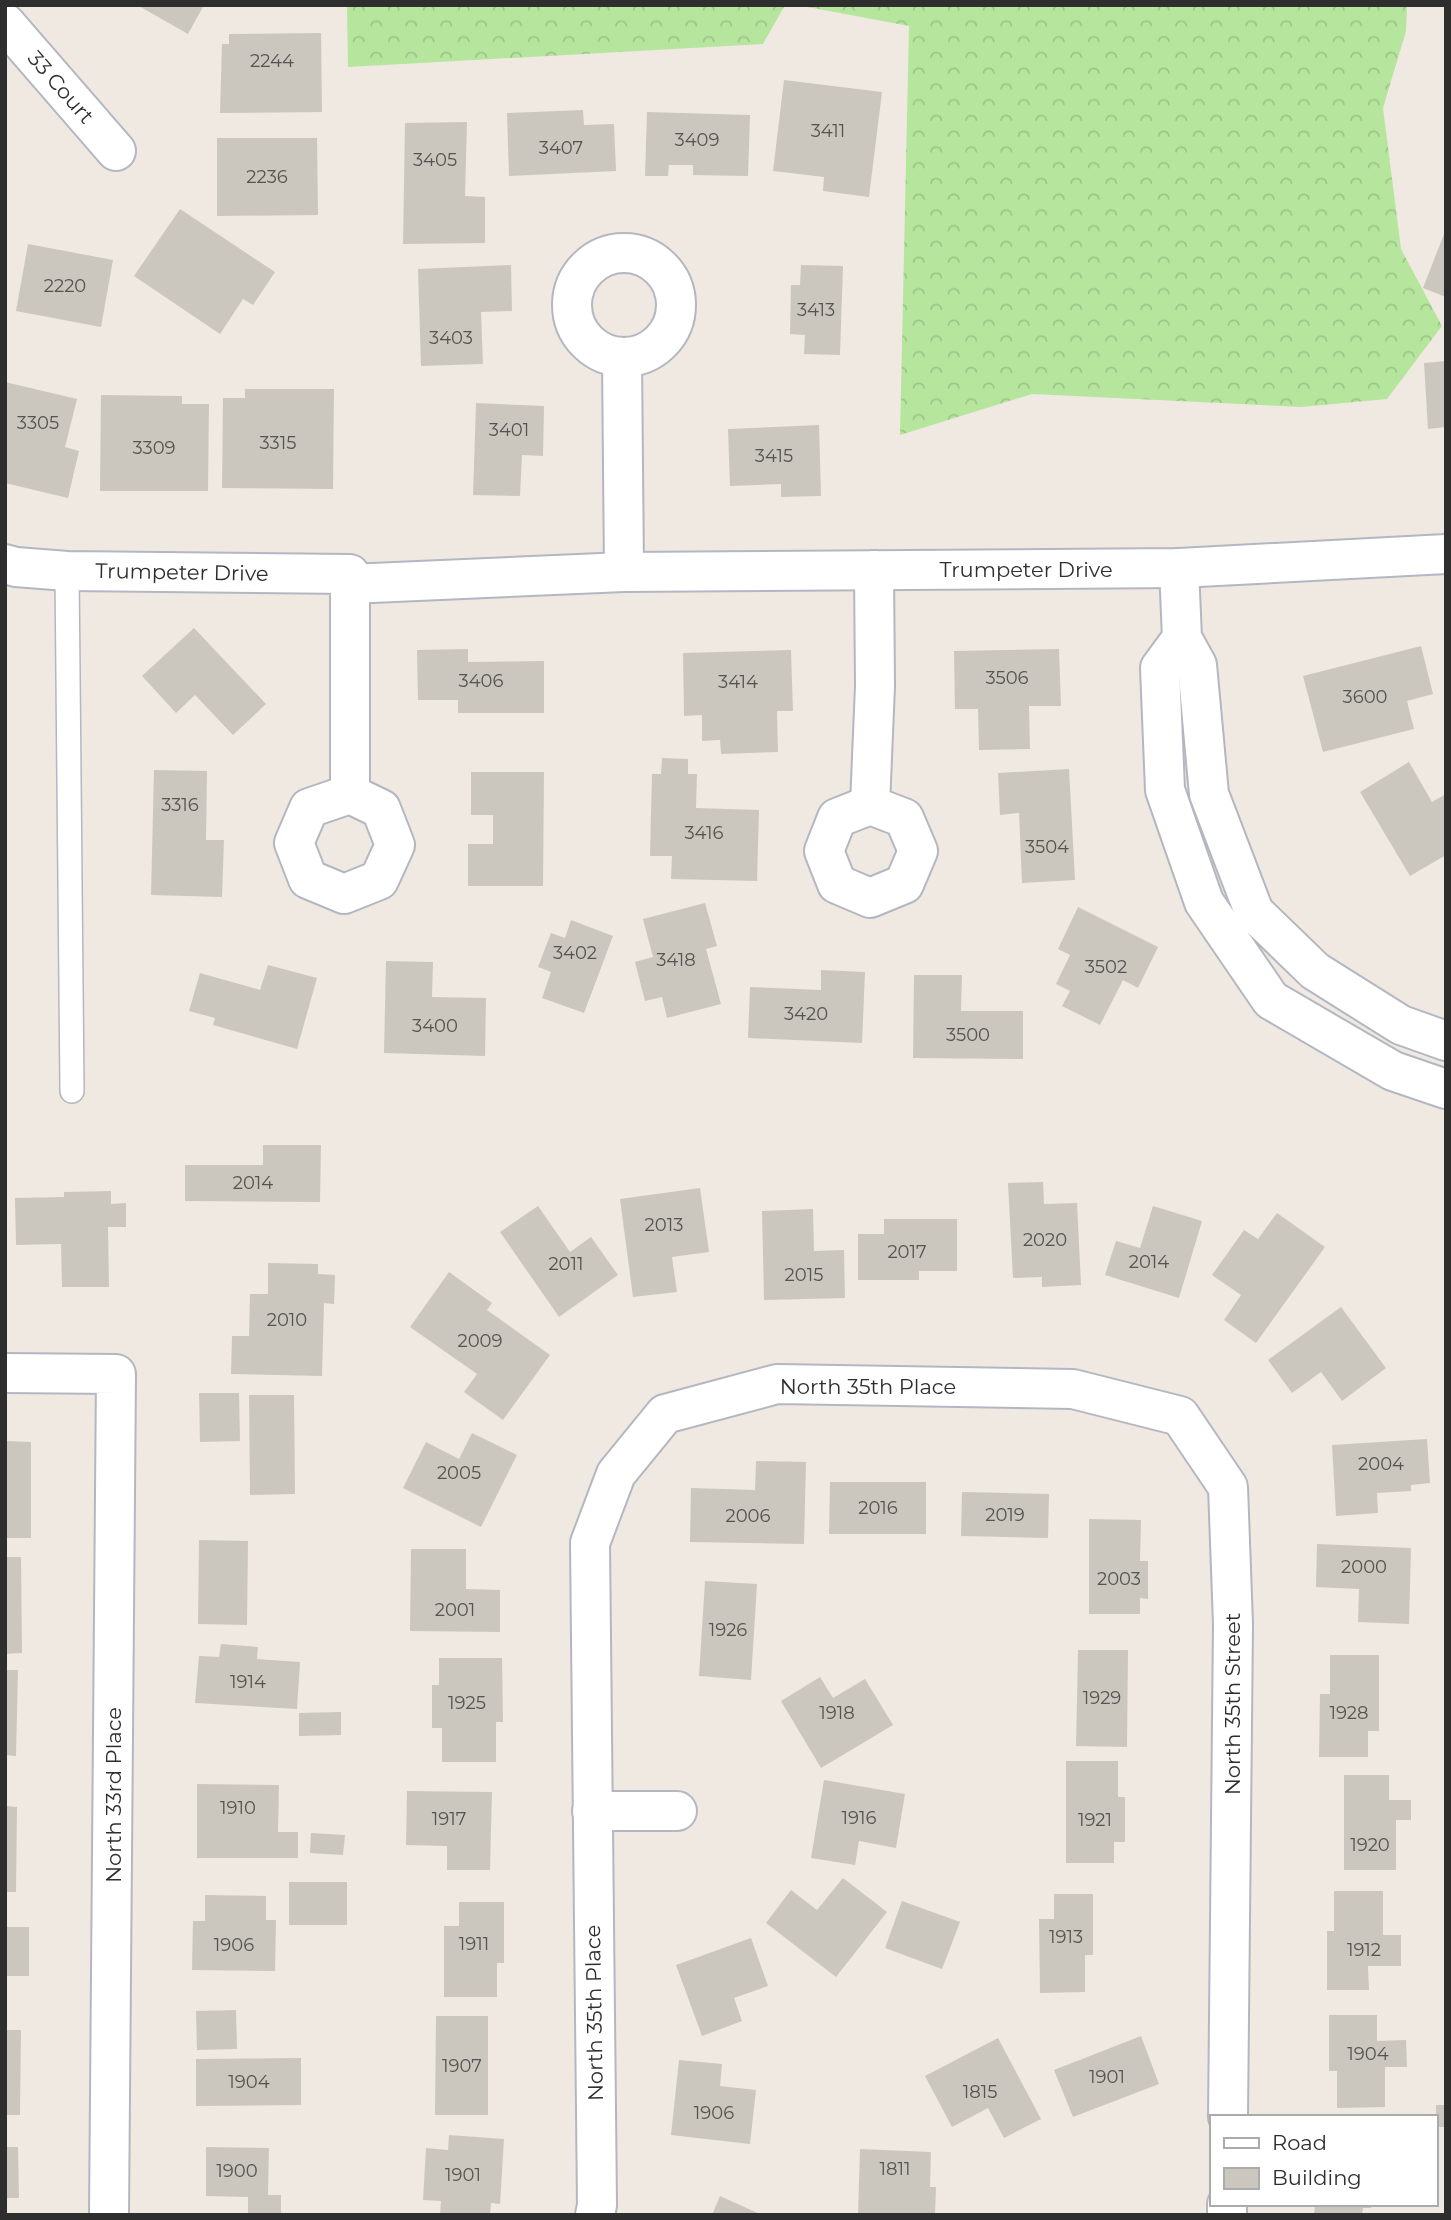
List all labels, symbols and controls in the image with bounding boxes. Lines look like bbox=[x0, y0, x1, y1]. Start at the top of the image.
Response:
street label: 33 Court bbox=[23, 46, 99, 128]
house number: 2244 bbox=[250, 50, 294, 72]
house number: 3411 bbox=[811, 120, 845, 142]
house number: 3409 bbox=[675, 129, 719, 151]
house number: 3407 bbox=[539, 137, 583, 159]
house number: 3405 bbox=[413, 149, 457, 171]
house number: 2236 bbox=[246, 166, 288, 188]
house number: 2220 bbox=[44, 275, 86, 297]
house number: 3413 bbox=[797, 299, 835, 321]
house number: 3403 bbox=[429, 327, 473, 349]
house number: 3305 bbox=[17, 412, 59, 434]
house number: 3401 bbox=[489, 419, 529, 441]
house number: 3315 bbox=[260, 432, 296, 454]
house number: 3309 bbox=[132, 437, 176, 459]
house number: 3415 bbox=[755, 445, 793, 467]
street label: Trumpeter Drive bbox=[939, 557, 1113, 582]
street label: Trumpeter Drive bbox=[95, 558, 269, 586]
house number: 3506 bbox=[985, 667, 1029, 689]
house number: 3406 bbox=[459, 670, 503, 692]
house number: 3414 bbox=[718, 671, 758, 693]
house number: 3600 bbox=[1343, 686, 1387, 708]
house number: 3316 bbox=[161, 794, 199, 816]
house number: 3416 bbox=[684, 822, 724, 844]
house number: 3504 bbox=[1025, 836, 1069, 858]
house number: 3402 bbox=[553, 942, 597, 964]
house number: 3418 bbox=[656, 949, 696, 971]
house number: 3502 bbox=[1085, 956, 1127, 978]
house number: 3420 bbox=[784, 1003, 828, 1025]
house number: 3400 bbox=[412, 1015, 458, 1037]
house number: 3500 bbox=[946, 1024, 990, 1046]
house number: 2014 bbox=[233, 1172, 273, 1194]
house number: 2013 bbox=[645, 1214, 683, 1236]
house number: 2020 bbox=[1023, 1229, 1067, 1251]
house number: 2017 bbox=[887, 1241, 927, 1263]
house number: 2014 bbox=[1129, 1251, 1169, 1273]
house number: 2011 bbox=[548, 1253, 584, 1275]
house number: 2015 bbox=[785, 1264, 823, 1286]
house number: 2010 bbox=[267, 1309, 307, 1331]
house number: 2009 bbox=[458, 1330, 503, 1352]
street label: North 35th Place bbox=[780, 1374, 956, 1399]
house number: 2004 bbox=[1358, 1453, 1404, 1475]
house number: 2005 bbox=[437, 1462, 481, 1484]
house number: 2016 bbox=[858, 1497, 898, 1519]
house number: 2019 bbox=[985, 1504, 1025, 1526]
house number: 2006 bbox=[726, 1505, 771, 1527]
house number: 2000 bbox=[1341, 1556, 1387, 1578]
house number: 2003 bbox=[1097, 1568, 1141, 1590]
house number: 2001 bbox=[435, 1599, 475, 1621]
street label: North 35th Street bbox=[1220, 1613, 1245, 1795]
house number: 1926 bbox=[709, 1619, 747, 1641]
house number: 1914 bbox=[230, 1671, 266, 1693]
house number: 1929 bbox=[1083, 1687, 1121, 1709]
house number: 1925 bbox=[448, 1692, 486, 1714]
house number: 1918 bbox=[819, 1702, 855, 1724]
house number: 1928 bbox=[1329, 1702, 1369, 1724]
street label: North 33rd Place bbox=[101, 1707, 126, 1883]
house number: 1910 bbox=[220, 1797, 256, 1819]
house number: 1916 bbox=[842, 1807, 876, 1829]
house number: 1917 bbox=[432, 1808, 466, 1830]
house number: 1921 bbox=[1078, 1809, 1112, 1831]
house number: 1920 bbox=[1350, 1834, 1390, 1856]
street label: North 35th Place bbox=[580, 1925, 608, 2101]
house number: 1913 bbox=[1049, 1926, 1083, 1948]
house number: 1911 bbox=[459, 1933, 489, 1955]
house number: 1906 bbox=[214, 1934, 254, 1956]
house number: 1912 bbox=[1347, 1939, 1381, 1961]
house number: 1904 bbox=[1347, 2043, 1389, 2065]
house number: 1907 bbox=[442, 2055, 482, 2077]
house number: 1901 bbox=[1089, 2066, 1125, 2088]
house number: 1904 bbox=[228, 2071, 270, 2093]
house number: 1815 bbox=[963, 2081, 997, 2103]
house number: 1906 bbox=[694, 2102, 734, 2124]
legend bbox=[1210, 2115, 1437, 2206]
text: Road bbox=[1272, 2130, 1327, 2155]
house number: 1811 bbox=[880, 2158, 910, 2180]
house number: 1900 bbox=[216, 2160, 258, 2182]
house number: 1901 bbox=[445, 2164, 481, 2186]
text: Building bbox=[1272, 2165, 1362, 2190]

